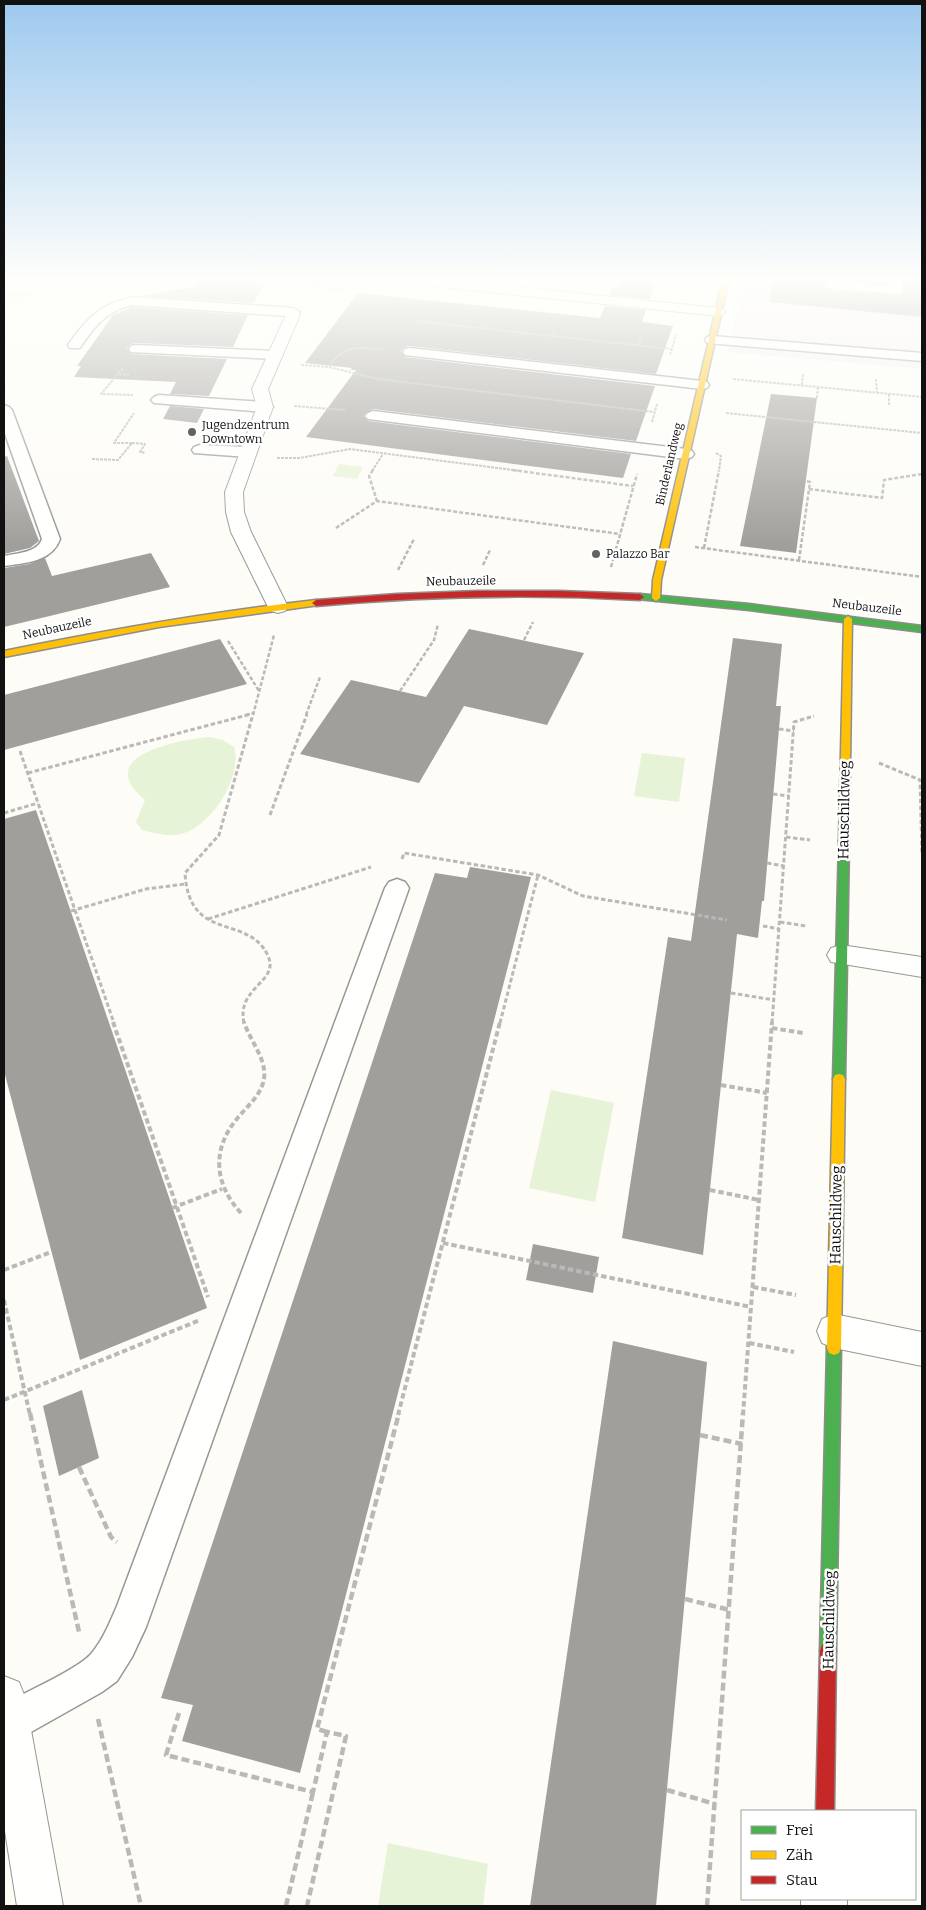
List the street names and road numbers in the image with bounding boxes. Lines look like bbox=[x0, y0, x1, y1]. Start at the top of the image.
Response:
street label: Binderlandweg bbox=[653, 421, 685, 507]
street label: Neubauzeile bbox=[426, 573, 496, 589]
street label: Neubauzeile bbox=[831, 596, 903, 618]
street label: Neubauzeile bbox=[21, 614, 93, 642]
street label: Hauschildweg bbox=[834, 760, 854, 860]
street label: Hauschildweg bbox=[826, 1165, 846, 1265]
street label: Hauschildweg bbox=[819, 1570, 839, 1670]

